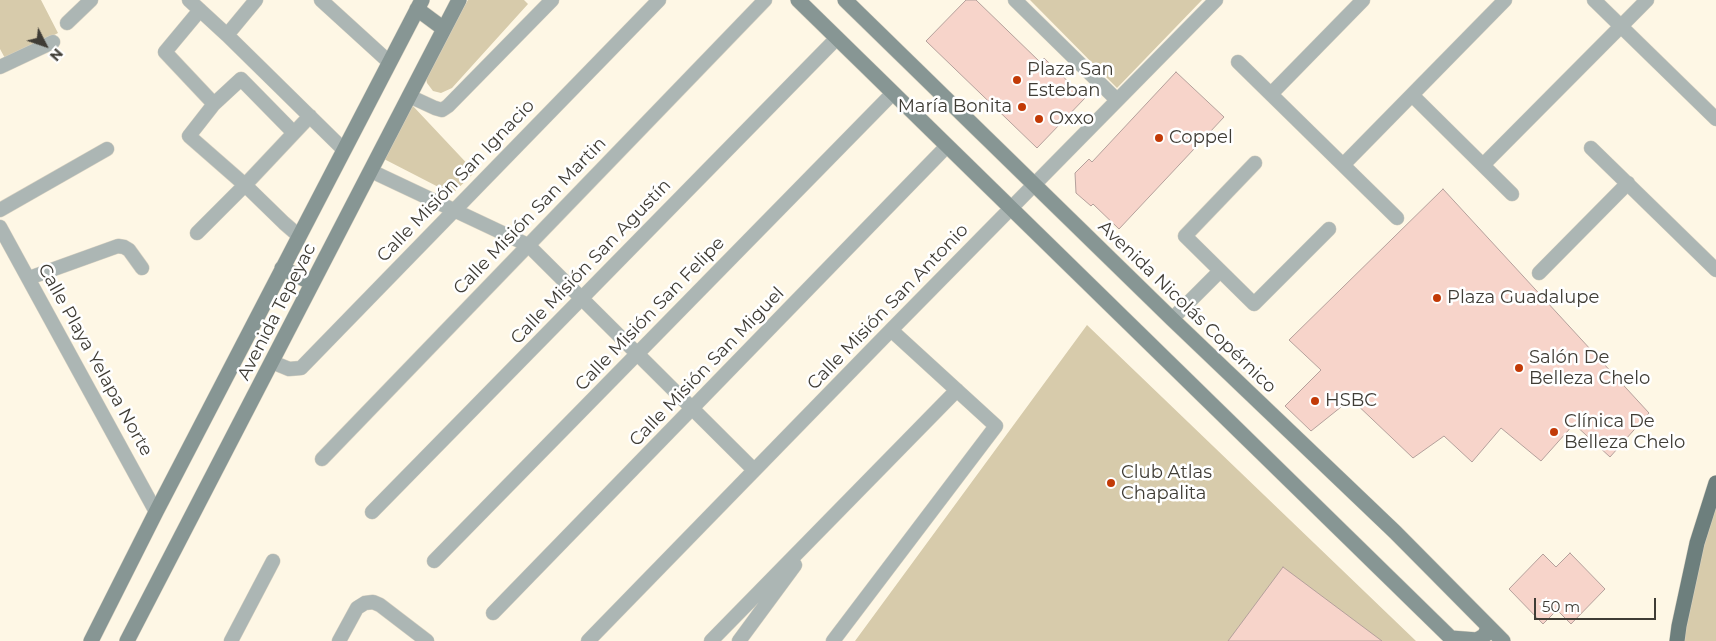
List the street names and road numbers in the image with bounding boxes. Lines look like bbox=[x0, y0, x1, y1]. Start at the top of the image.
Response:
street label: Calle Misión San Ignacio bbox=[373, 95, 539, 267]
street label: Calle Misión San Martin bbox=[449, 133, 611, 299]
street label: Calle Misión San Agustín bbox=[506, 175, 676, 349]
street label: Avenida Nicolás Copérnico bbox=[1093, 216, 1281, 398]
street label: Calle Misión San Antonio bbox=[803, 219, 973, 395]
street label: Calle Misión San Felipe bbox=[571, 233, 729, 395]
street label: Avenida Tepeyac bbox=[233, 240, 321, 384]
street label: Calle Playa Yelapa Norte bbox=[33, 260, 157, 460]
street label: Calle Misión San Miguel bbox=[625, 283, 789, 451]

